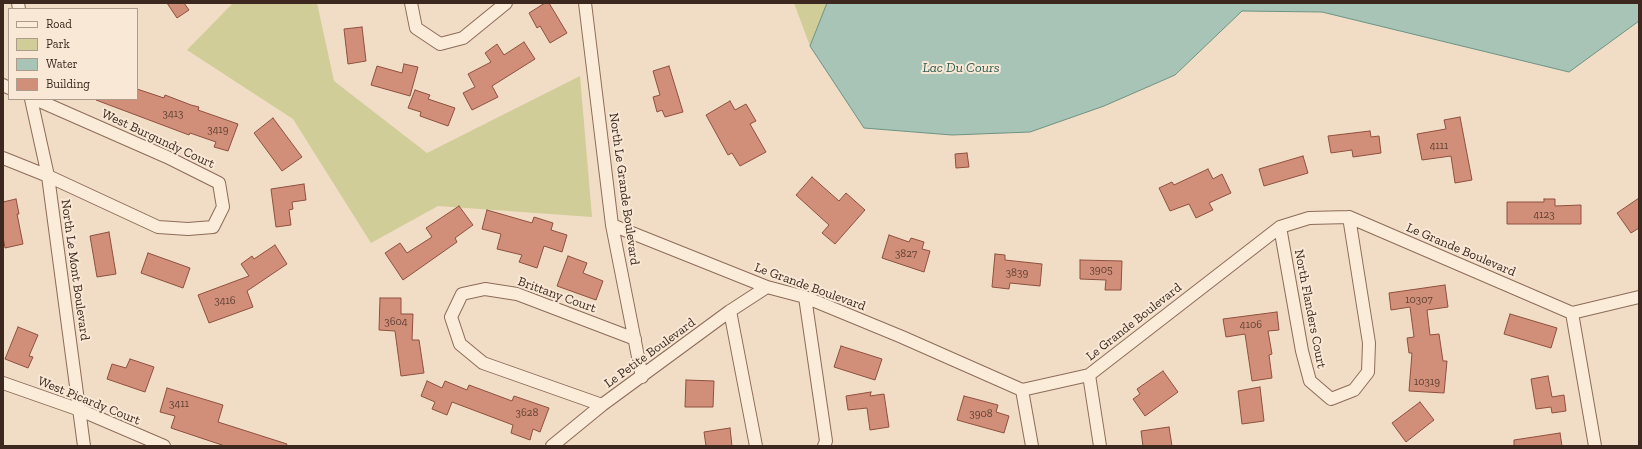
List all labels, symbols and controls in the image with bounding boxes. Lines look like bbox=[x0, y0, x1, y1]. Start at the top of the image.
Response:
legend bbox=[8, 8, 138, 100]
text: Road bbox=[46, 17, 72, 31]
text: Park bbox=[46, 37, 70, 51]
text: Water bbox=[46, 57, 78, 71]
water label: Lac Du Cours bbox=[922, 60, 1000, 76]
text: Building bbox=[46, 77, 90, 91]
street label: West Burgundy Court bbox=[99, 106, 217, 172]
house number: 3413 bbox=[163, 107, 183, 121]
street label: North Le Grande Boulevard bbox=[606, 112, 642, 266]
house number: 3419 bbox=[207, 123, 229, 137]
house number: 4111 bbox=[1430, 139, 1448, 153]
street label: North Le Mont Boulevard bbox=[57, 198, 93, 342]
house number: 4123 bbox=[1533, 208, 1555, 222]
street label: Le Grande Boulevard bbox=[1404, 220, 1518, 280]
house number: 3827 bbox=[895, 247, 917, 261]
street label: North Flanders Court bbox=[1291, 248, 1329, 370]
street label: Le Grande Boulevard bbox=[752, 260, 868, 314]
house number: 3905 bbox=[1089, 263, 1113, 277]
house number: 3839 bbox=[1006, 266, 1028, 280]
street label: Brittany Court bbox=[516, 274, 598, 316]
street label: Le Grande Boulevard bbox=[1083, 280, 1185, 364]
house number: 10307 bbox=[1405, 293, 1433, 307]
house number: 3416 bbox=[214, 294, 236, 308]
house number: 3604 bbox=[384, 315, 408, 329]
street label: Le Petite Boulevard bbox=[602, 315, 698, 391]
house number: 4106 bbox=[1240, 318, 1262, 332]
street label: West Picardy Court bbox=[35, 373, 143, 429]
house number: 10319 bbox=[1414, 375, 1440, 389]
house number: 3411 bbox=[169, 397, 189, 411]
house number: 3628 bbox=[516, 406, 538, 420]
house number: 3908 bbox=[969, 407, 993, 421]

